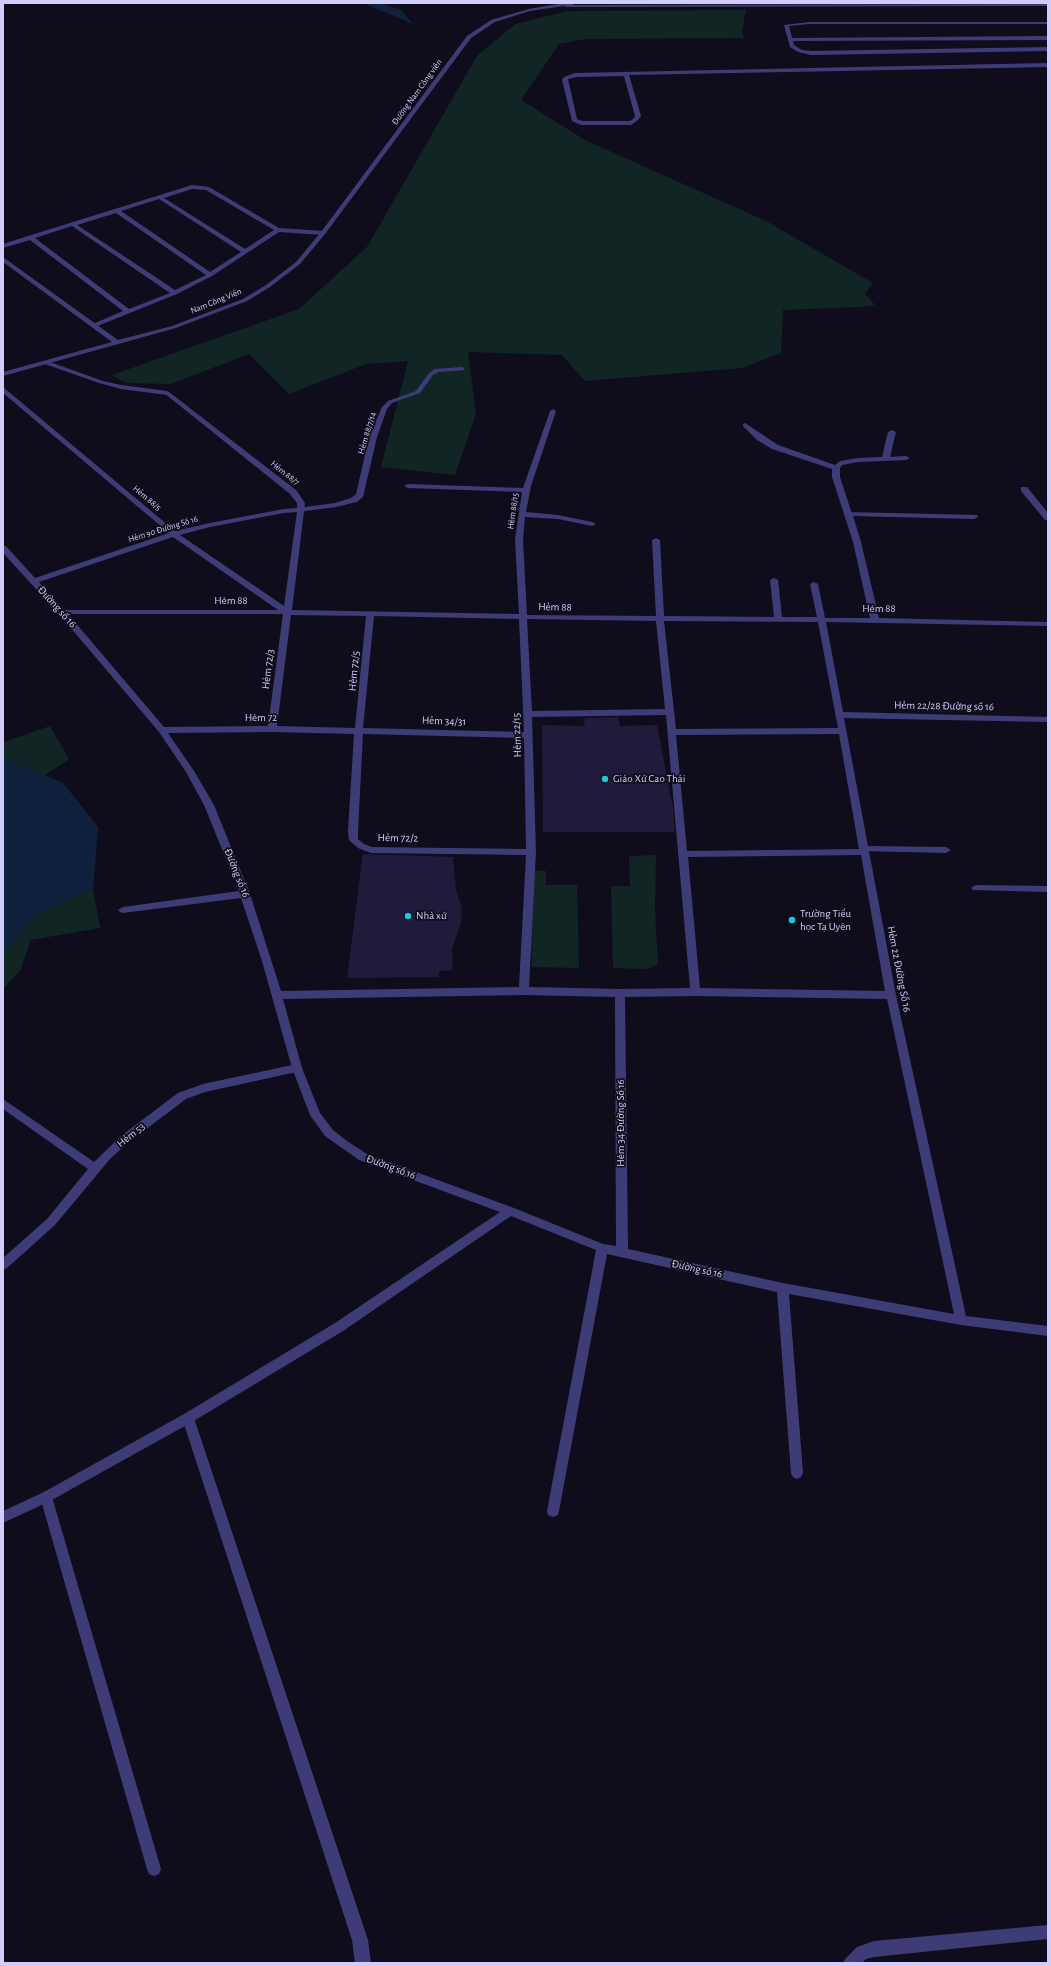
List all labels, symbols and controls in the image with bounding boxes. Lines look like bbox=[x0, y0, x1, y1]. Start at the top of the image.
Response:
street label: Đường Nam Công viên bbox=[390, 57, 444, 127]
street label: Nam Công Viên bbox=[189, 286, 243, 316]
street label: Hẻm 88/7/14 bbox=[355, 411, 379, 455]
street label: Hẻm 88/7 bbox=[269, 458, 301, 488]
street label: Hẻm 88/5 bbox=[131, 483, 163, 513]
street label: Hẻm 88/15 bbox=[505, 492, 521, 530]
street label: Hẻm 90 Đường Số 16 bbox=[127, 513, 199, 545]
street label: Đường số 16 bbox=[35, 583, 79, 631]
street label: Hẻm 88 bbox=[214, 594, 248, 608]
street label: Hẻm 88 bbox=[538, 600, 572, 614]
street label: Hẻm 88 bbox=[862, 602, 896, 616]
street label: Hẻm 72/3 bbox=[259, 648, 277, 690]
street label: Hẻm 72/5 bbox=[346, 650, 362, 692]
street label: Hẻm 22/28 Đường số 16 bbox=[894, 699, 994, 713]
street label: Hẻm 72 bbox=[245, 711, 277, 725]
street label: Hẻm 22/15 bbox=[510, 713, 524, 757]
street label: Hẻm 34/31 bbox=[422, 714, 466, 728]
place label: Giáo Xứ Cao Thái bbox=[613, 772, 685, 786]
marker: Giáo Xứ Cao Thái bbox=[600, 774, 610, 784]
street label: Hẻm 72/2 bbox=[378, 831, 418, 845]
street label: Đường số 16 bbox=[221, 847, 253, 899]
place label: Trường Tiểu học Tạ Uyên bbox=[800, 907, 851, 933]
place label: Nhà xứ bbox=[416, 909, 447, 923]
marker: Nhà xứ bbox=[403, 911, 413, 921]
marker: Trường Tiểu học Tạ Uyên bbox=[787, 915, 797, 925]
street label: Hẻm 22 Đường Số 16 bbox=[884, 925, 914, 1013]
street label: Hẻm 34 Đường Số 16 bbox=[614, 1079, 628, 1167]
street label: Hẻm 53 bbox=[114, 1120, 148, 1150]
street label: Đường số 16 bbox=[364, 1152, 418, 1182]
street label: Đường số 16 bbox=[670, 1257, 724, 1281]

